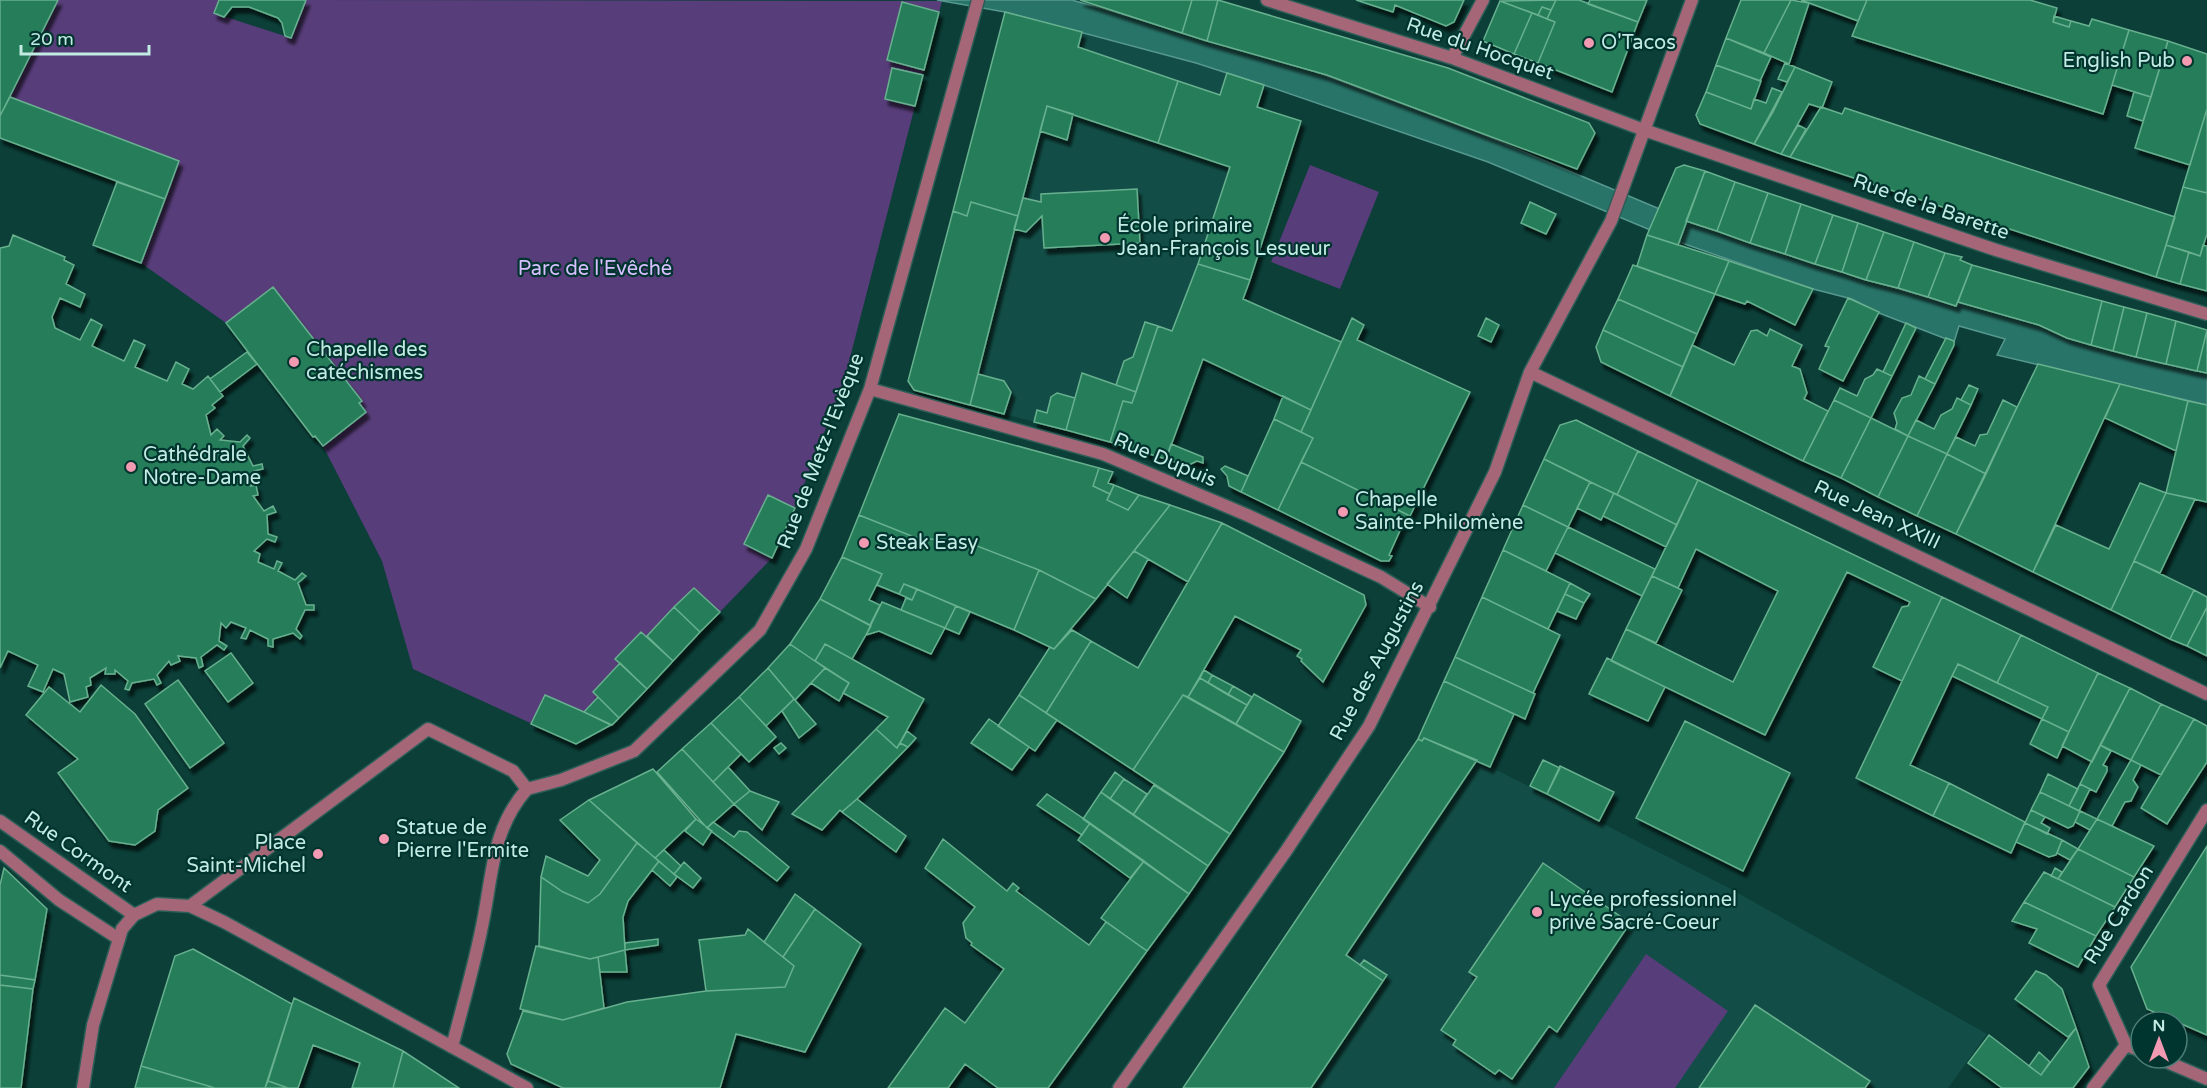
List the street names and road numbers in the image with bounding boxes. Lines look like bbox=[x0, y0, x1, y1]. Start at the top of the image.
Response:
street label: Rue du Hocquet bbox=[1403, 13, 1557, 86]
street label: Rue de la Barette bbox=[1850, 169, 2012, 245]
street label: Rue de Metz-l'Evèque bbox=[773, 350, 869, 552]
street label: Rue Dupuis bbox=[1110, 428, 1220, 492]
street label: Rue Jean XXIII bbox=[1810, 475, 1944, 555]
street label: Rue des Augustins bbox=[1325, 577, 1429, 745]
street label: Rue Cormont bbox=[19, 806, 137, 898]
street label: Rue Cardon bbox=[2079, 861, 2159, 969]

